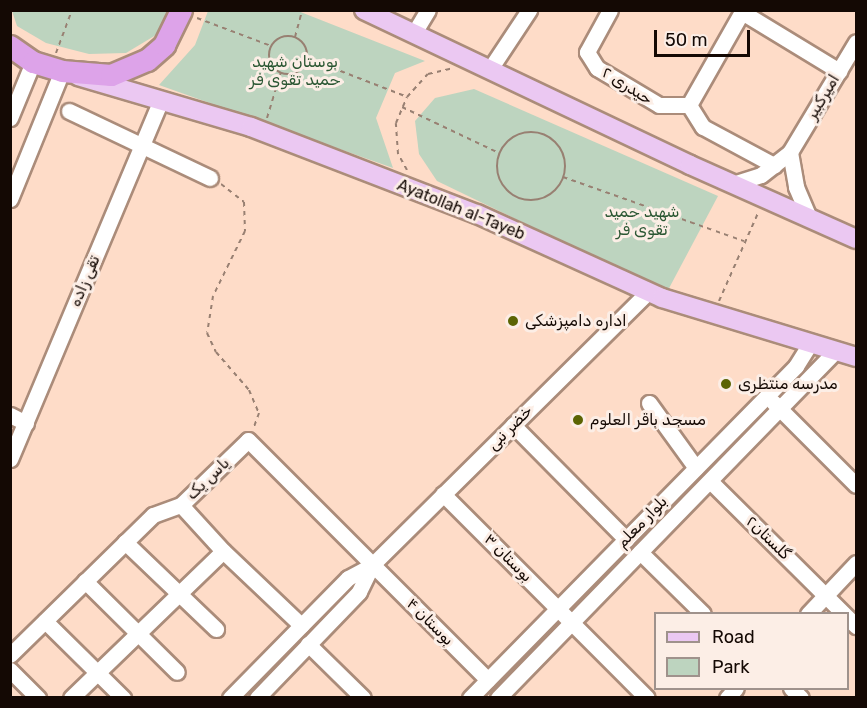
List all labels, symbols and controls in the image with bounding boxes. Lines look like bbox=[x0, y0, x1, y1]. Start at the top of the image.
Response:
scale bar bbox=[657, 18, 753, 56]
text: 50 m bbox=[665, 29, 708, 51]
park label: بوستان شهید حمید تقوی فر bbox=[249, 52, 341, 90]
street label: حیدری ۲ bbox=[598, 63, 656, 109]
street label: امیرکبیر bbox=[802, 71, 844, 123]
street label: Ayatollah al-Tayeb bbox=[394, 176, 528, 244]
park label: شهید حمید تقوی فر bbox=[604, 202, 680, 240]
street label: تقی زاده bbox=[66, 252, 104, 310]
place label: اداره دامپزشکی bbox=[525, 311, 627, 331]
marker: اداره دامپزشکی bbox=[506, 314, 520, 328]
place label: مدرسه منتظری bbox=[738, 374, 838, 394]
marker: مدرسه منتظری bbox=[719, 377, 733, 391]
street label: خضر نبی bbox=[483, 401, 537, 455]
place label: مسجد باقر العلوم bbox=[590, 410, 706, 430]
marker: مسجد باقر العلوم bbox=[571, 413, 585, 427]
street label: یاس یک bbox=[182, 454, 234, 504]
street label: بلوار معلم bbox=[613, 492, 671, 552]
street label: گلستان۲ bbox=[742, 512, 794, 564]
street label: بوستان ۳ bbox=[480, 530, 536, 586]
street label: بوستان ۴ bbox=[402, 594, 458, 650]
legend bbox=[654, 612, 849, 690]
text: Road bbox=[712, 626, 755, 648]
text: Park bbox=[712, 656, 749, 678]

